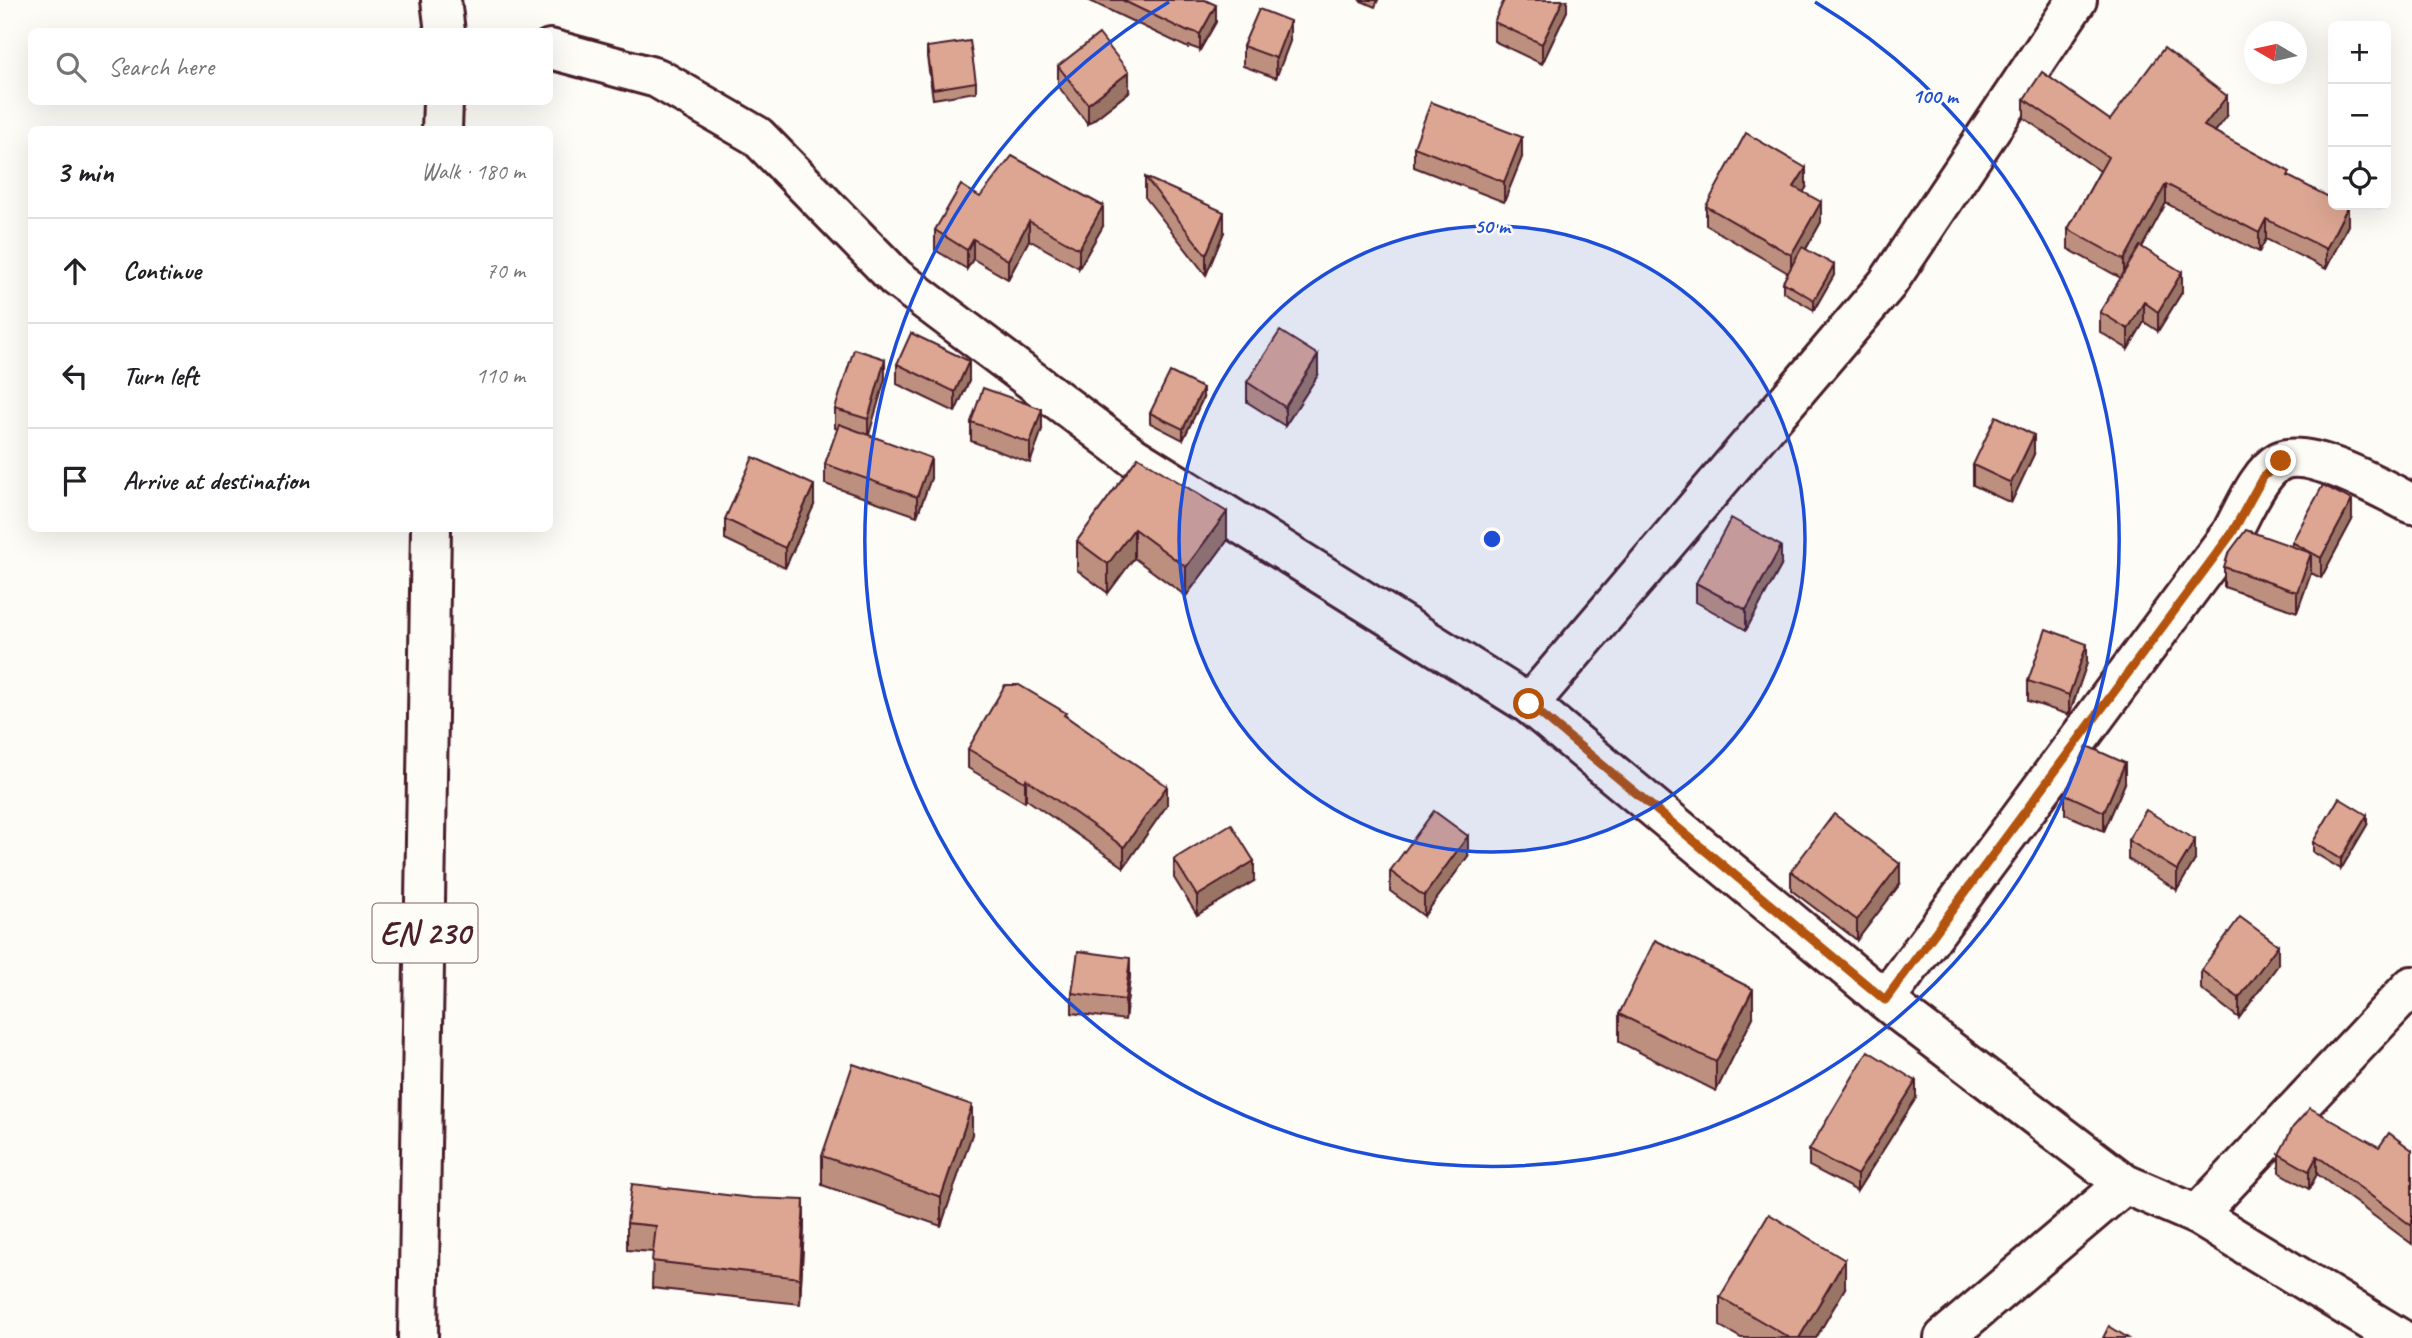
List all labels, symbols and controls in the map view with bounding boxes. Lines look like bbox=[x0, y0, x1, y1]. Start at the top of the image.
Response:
north arrow bbox=[2244, 21, 2307, 84]
map controls bbox=[2328, 21, 2391, 210]
button: + bbox=[2328, 21, 2391, 84]
search box bbox=[28, 28, 553, 105]
icon: search bbox=[52, 48, 90, 86]
text: Search here bbox=[108, 50, 214, 83]
text: 100 m bbox=[1912, 83, 1960, 109]
button: − bbox=[2328, 84, 2391, 147]
button: locate bbox=[2328, 147, 2391, 210]
text: 3 min bbox=[56, 153, 113, 191]
text: Walk · 180 m bbox=[421, 157, 525, 186]
text: 50 m bbox=[1474, 213, 1512, 239]
icon: ahead bbox=[56, 252, 94, 290]
text: Continue bbox=[123, 254, 201, 287]
text: 70 m bbox=[486, 256, 525, 285]
icon: left bbox=[56, 357, 94, 395]
text: Turn left bbox=[123, 359, 198, 392]
text: 110 m bbox=[476, 361, 525, 390]
route end bbox=[2265, 445, 2296, 476]
icon: arrive bbox=[56, 462, 94, 500]
text: Arrive at destination bbox=[123, 464, 309, 497]
centre of rings bbox=[1480, 527, 1504, 551]
route start bbox=[1513, 688, 1544, 719]
road number: EN 230 bbox=[372, 903, 478, 962]

